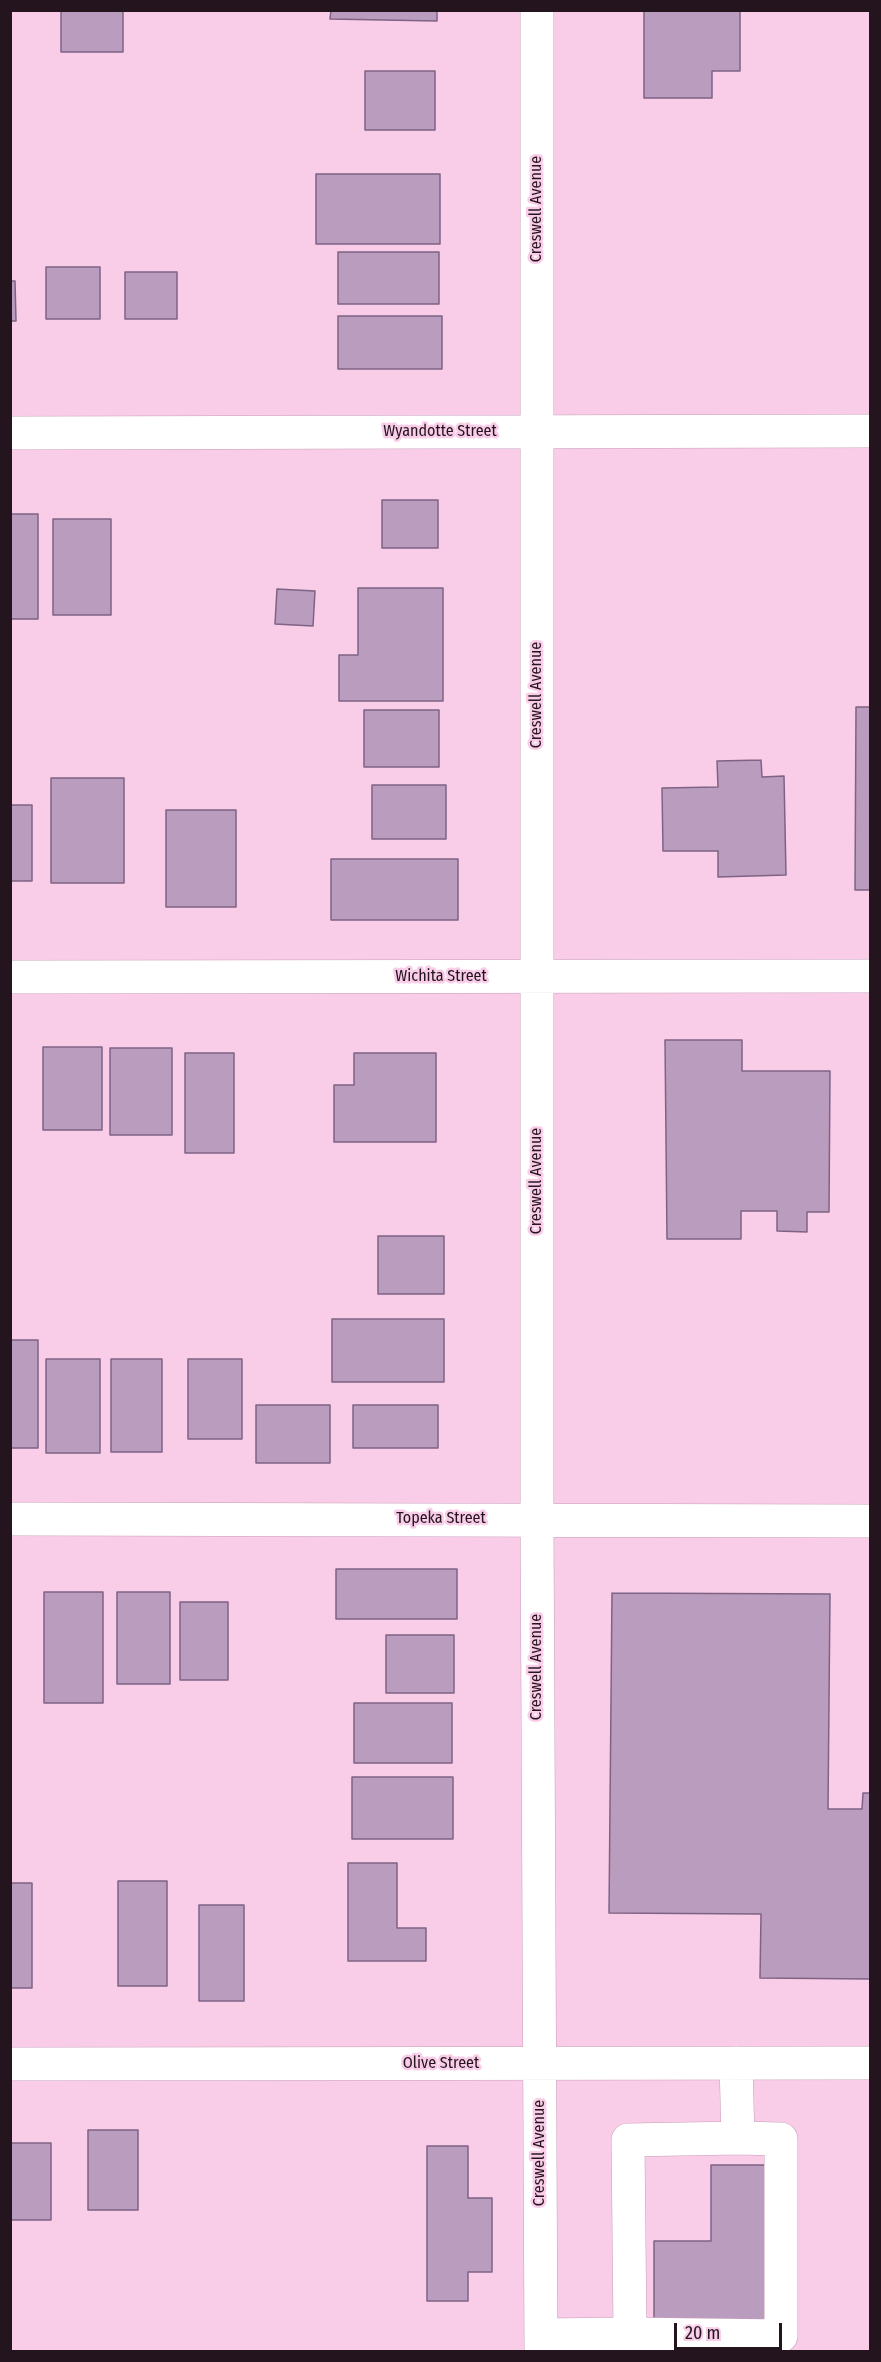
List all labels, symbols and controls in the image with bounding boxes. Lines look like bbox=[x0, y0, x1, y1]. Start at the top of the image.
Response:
street label: Creswell Avenue bbox=[527, 156, 547, 262]
street label: Wyandotte Street bbox=[383, 422, 497, 442]
street label: Creswell Avenue bbox=[527, 642, 547, 748]
street label: Wichita Street bbox=[395, 967, 487, 987]
street label: Creswell Avenue bbox=[527, 1128, 547, 1234]
street label: Topeka Street bbox=[396, 1509, 486, 1529]
street label: Creswell Avenue bbox=[527, 1614, 547, 1720]
street label: Olive Street bbox=[403, 2054, 479, 2074]
street label: Creswell Avenue bbox=[530, 2100, 550, 2206]
scale bar bbox=[677, 2311, 785, 2349]
text: 20 m bbox=[685, 2322, 720, 2344]

